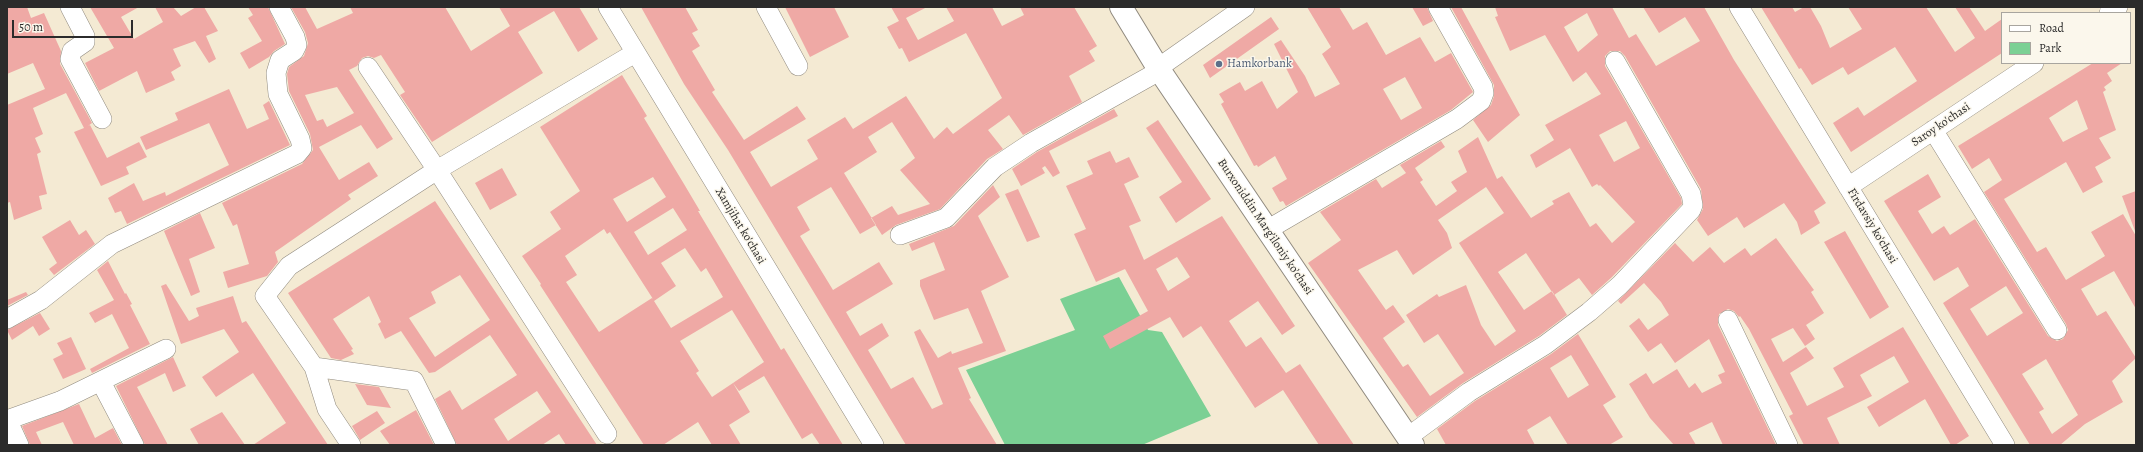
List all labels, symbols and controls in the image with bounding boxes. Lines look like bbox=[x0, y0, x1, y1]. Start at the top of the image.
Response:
scale bar bbox=[14, 12, 135, 38]
legend bbox=[2001, 12, 2131, 64]
text: 50 m bbox=[19, 19, 43, 35]
text: Road bbox=[2039, 20, 2064, 36]
text: Park bbox=[2039, 40, 2062, 56]
place label: Hamkorbank bbox=[1227, 57, 1292, 71]
marker: Hamkorbank bbox=[1214, 59, 1224, 69]
street label: Saroy ko'chasi bbox=[1909, 100, 1973, 150]
street label: Burxoniddin Marg’iloniy ko’chasi bbox=[1214, 156, 1316, 298]
street label: Xamjihat ko'chasi bbox=[712, 185, 768, 267]
street label: Firdavsiy ko'chasi bbox=[1844, 186, 1900, 266]

